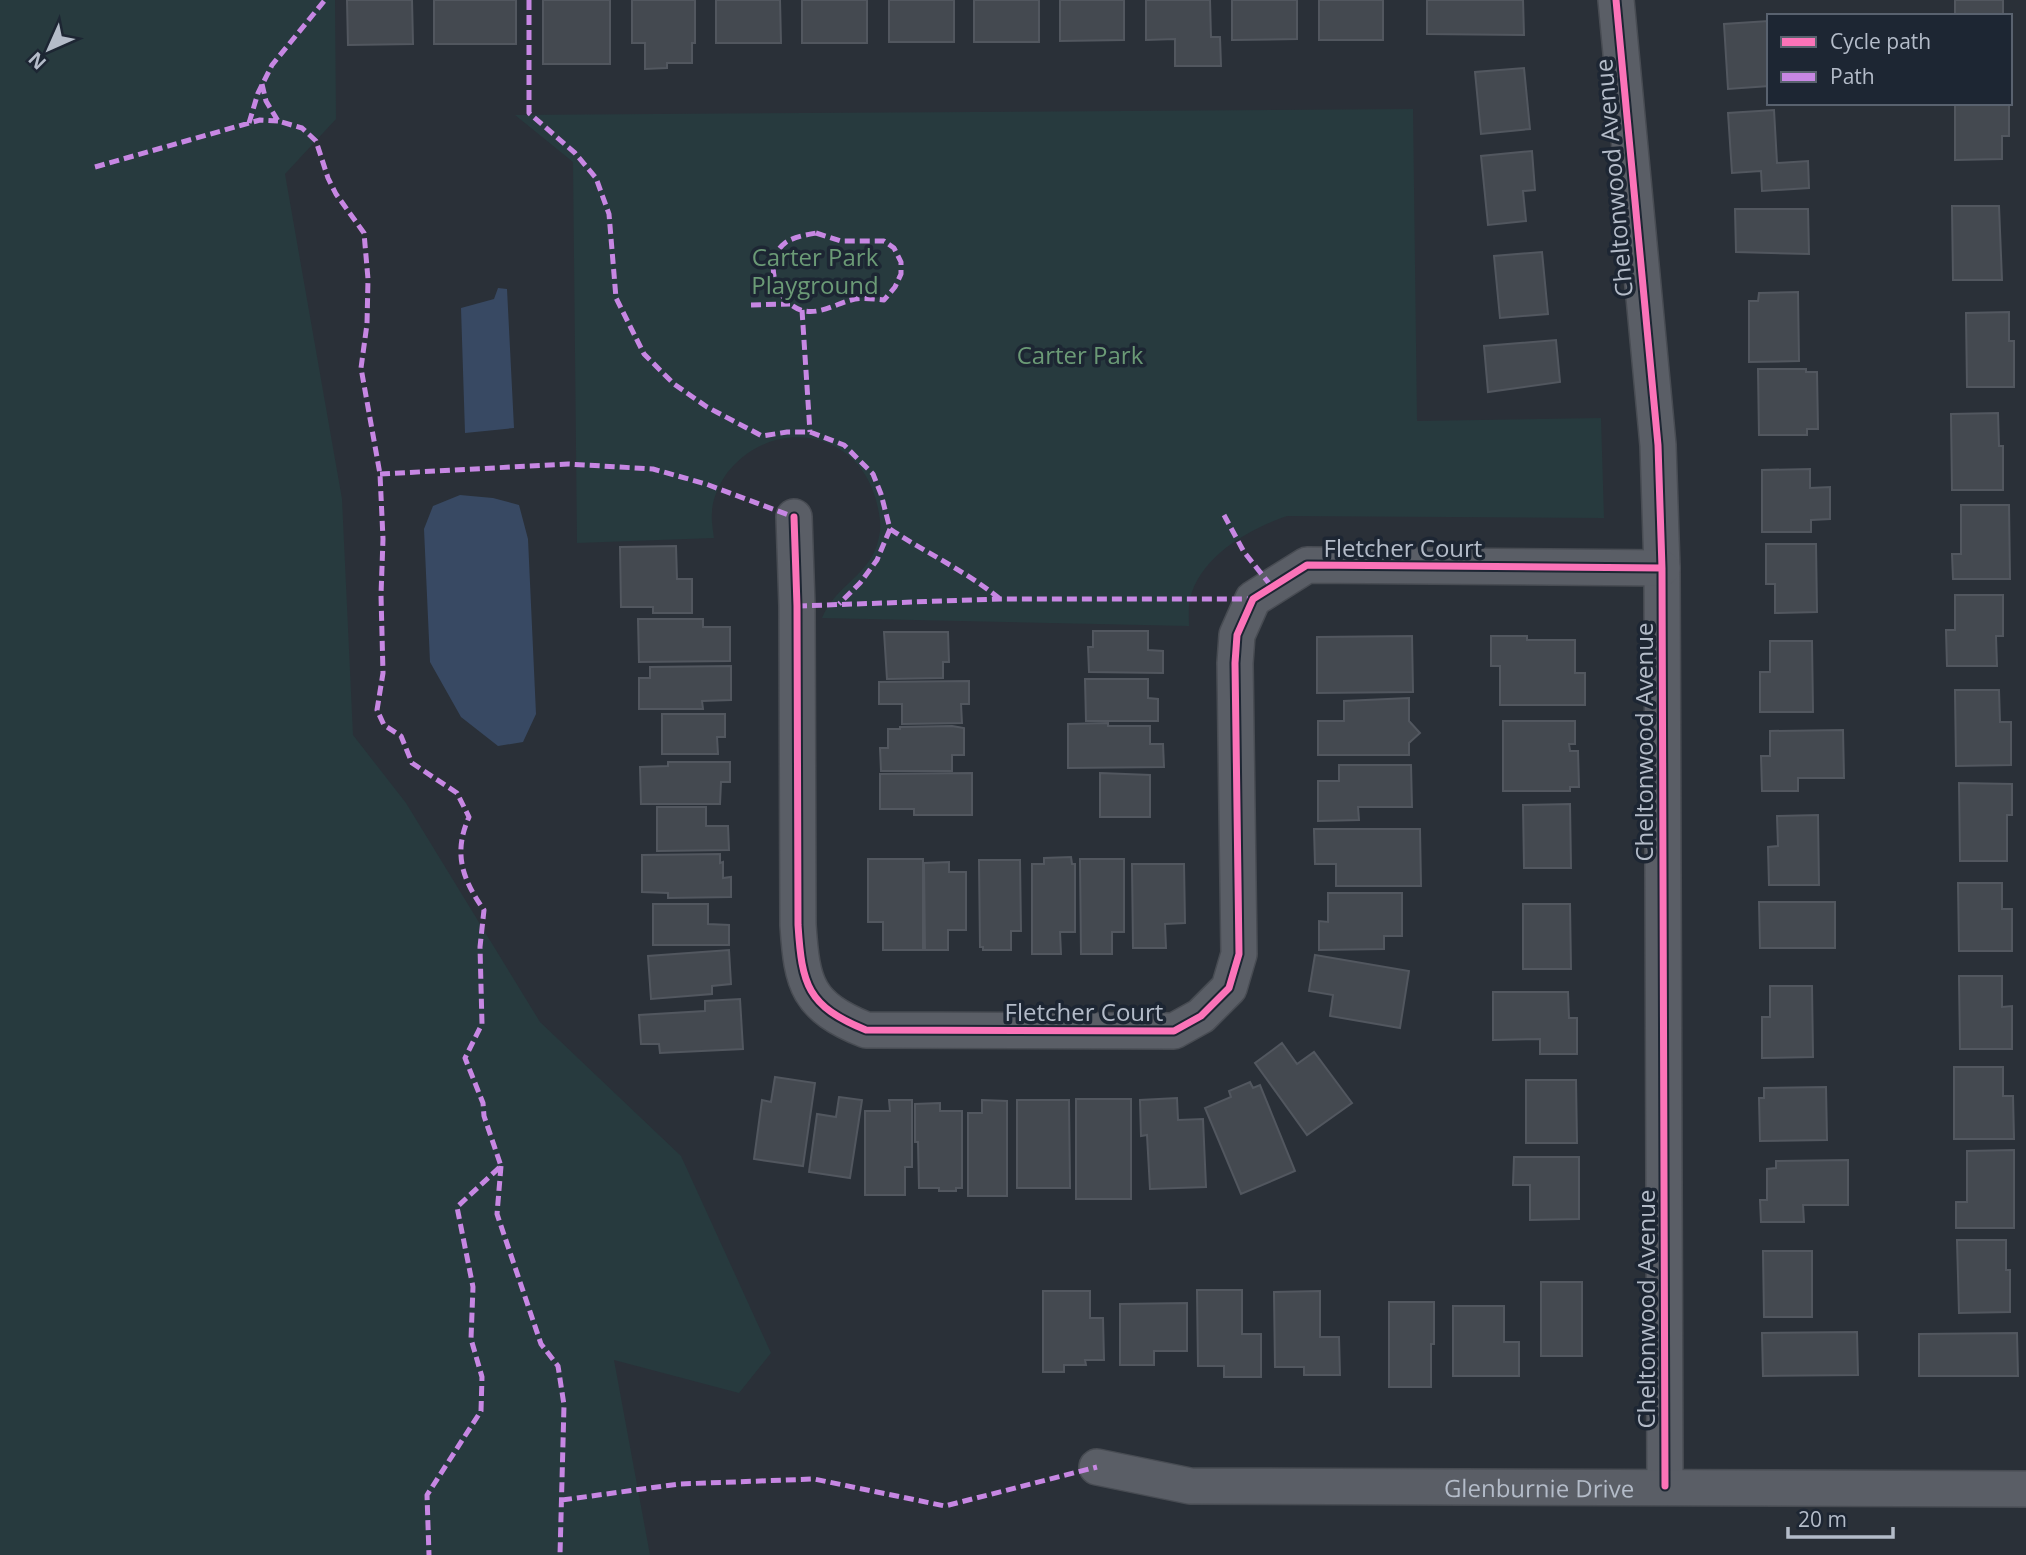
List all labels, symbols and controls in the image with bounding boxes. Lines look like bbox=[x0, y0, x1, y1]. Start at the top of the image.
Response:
north arrow bbox=[14, 14, 84, 84]
legend bbox=[1767, 14, 2012, 105]
text: Cycle path bbox=[1830, 27, 1931, 55]
text: N bbox=[22, 46, 52, 76]
street label: Cheltonwood Avenue bbox=[1586, 58, 1640, 298]
text: Path bbox=[1830, 62, 1875, 90]
park label: Carter Park Playground bbox=[751, 240, 879, 301]
park label: Carter Park bbox=[1017, 338, 1144, 371]
street label: Fletcher Court bbox=[1324, 531, 1482, 564]
street label: Cheltonwood Avenue bbox=[1627, 622, 1660, 862]
street label: Fletcher Court bbox=[1005, 995, 1163, 1028]
street label: Cheltonwood Avenue bbox=[1629, 1189, 1662, 1429]
street label: Glenburnie Drive bbox=[1444, 1470, 1634, 1504]
scale bar bbox=[1788, 1496, 1893, 1540]
text: 20 m bbox=[1798, 1505, 1847, 1533]

